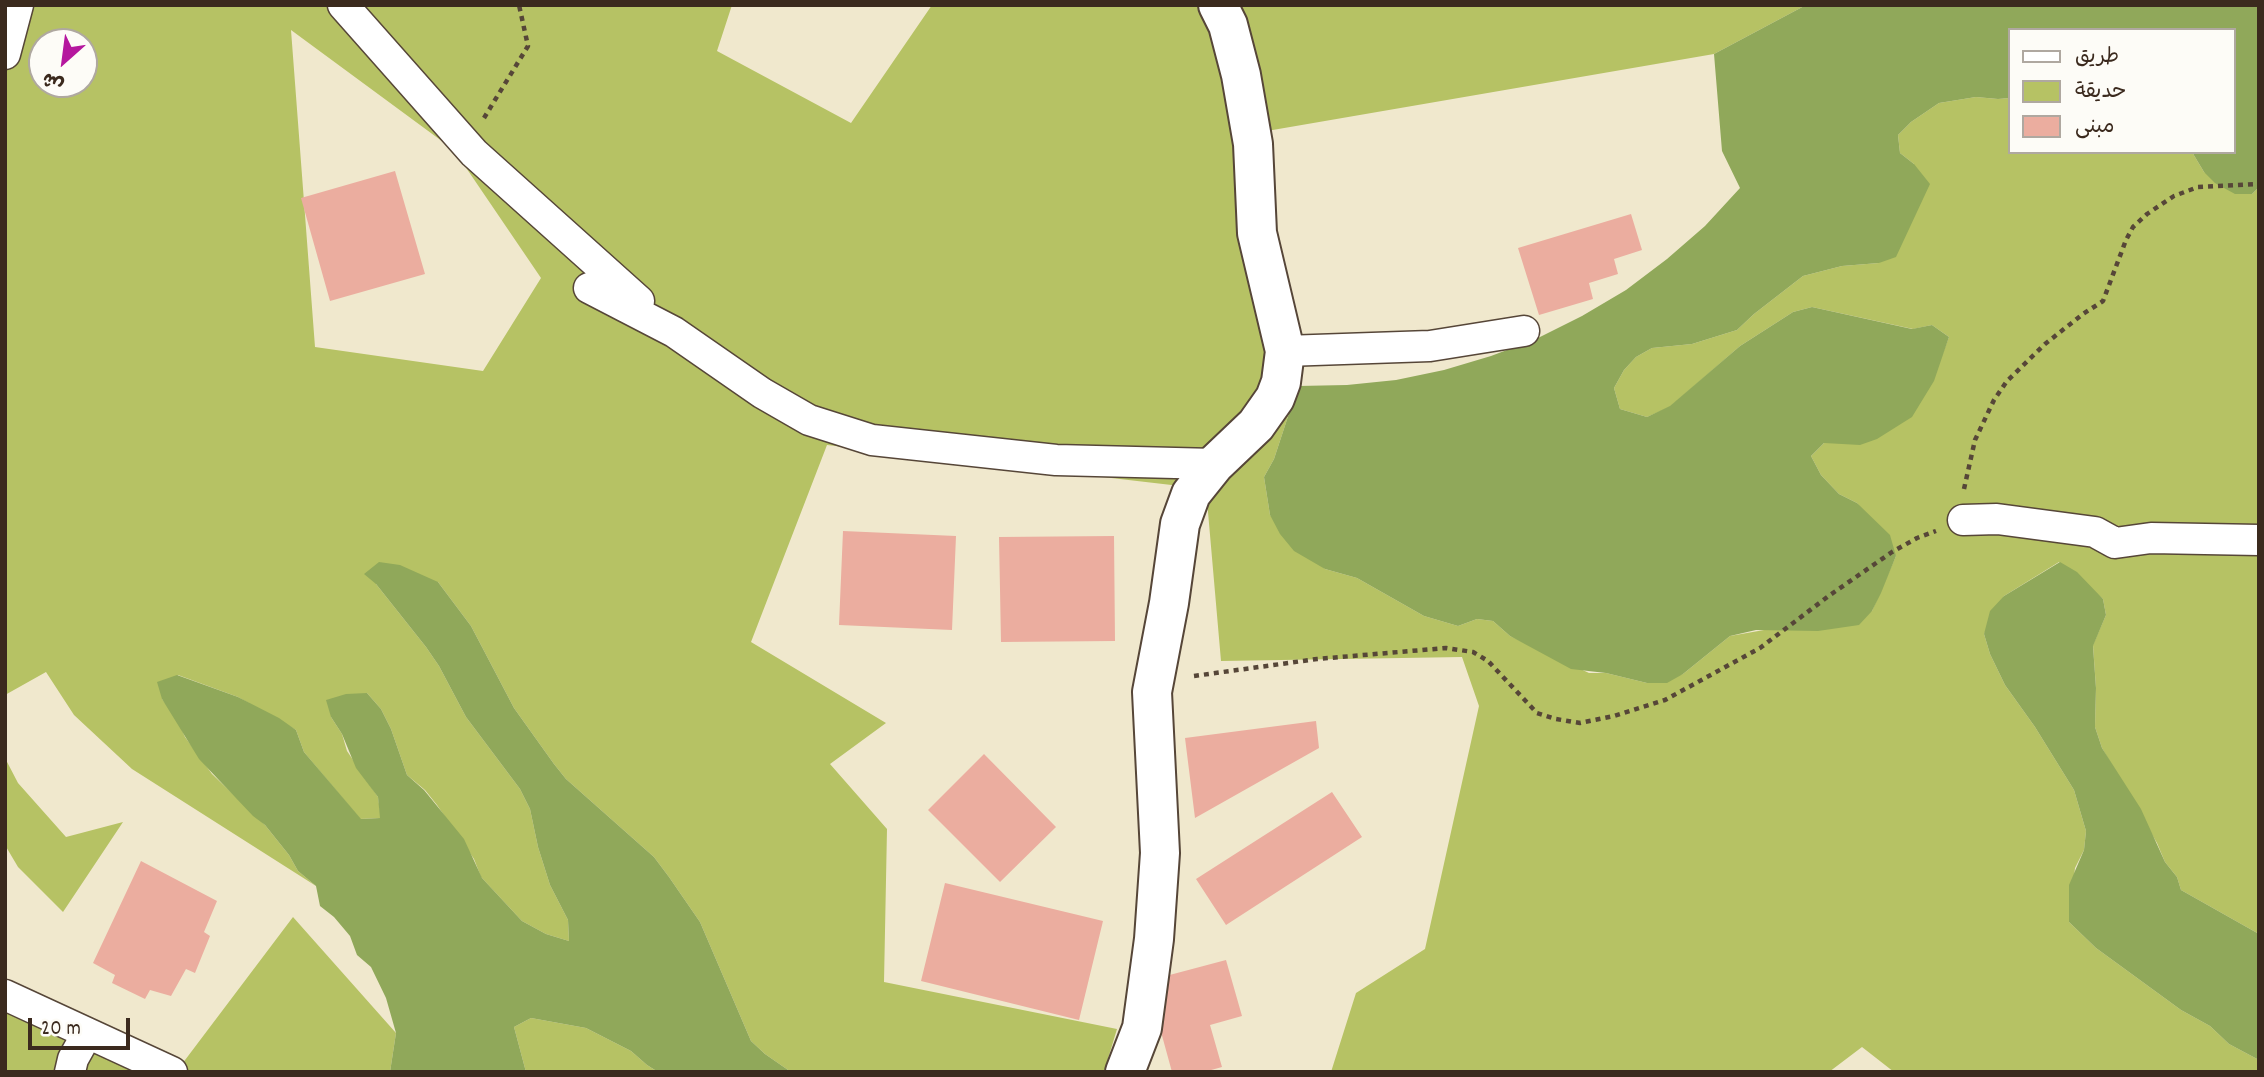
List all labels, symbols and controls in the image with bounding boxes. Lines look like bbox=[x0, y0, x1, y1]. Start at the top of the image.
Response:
north arrow bbox=[28, 28, 98, 98]
legend bbox=[2008, 28, 2236, 154]
text: طريق bbox=[2075, 43, 2119, 73]
text: ش bbox=[38, 63, 69, 97]
text: حديقة bbox=[2075, 78, 2126, 108]
text: مبنى bbox=[2075, 113, 2114, 143]
scale bar bbox=[32, 1004, 133, 1048]
text: 20 m bbox=[41, 1015, 81, 1045]

